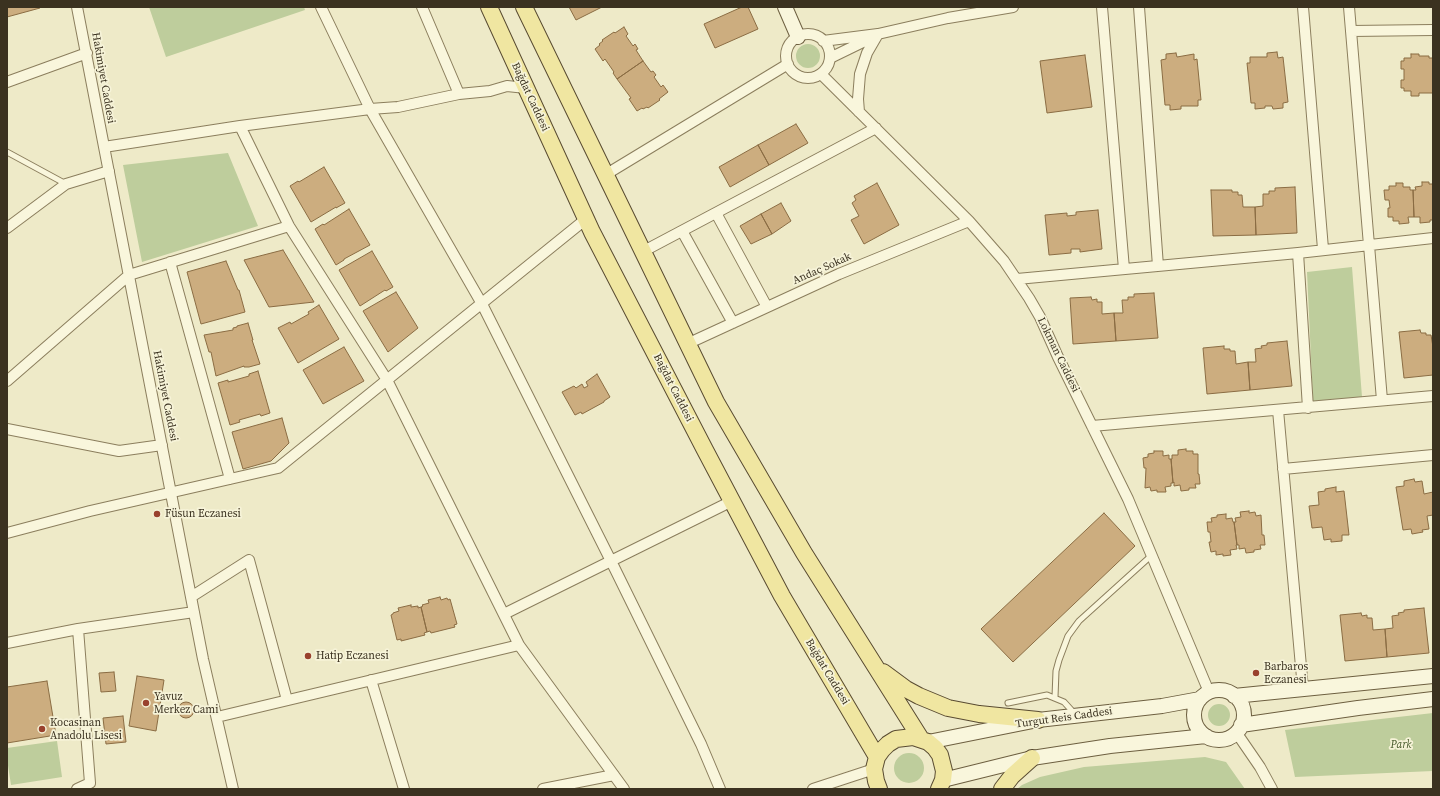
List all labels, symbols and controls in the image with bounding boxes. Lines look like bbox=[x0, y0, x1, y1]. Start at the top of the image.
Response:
street label: Hakimiyet Caddesi bbox=[88, 31, 118, 125]
street label: Bağdat Caddesi bbox=[508, 60, 552, 134]
street label: Andaç Sokak bbox=[791, 250, 853, 288]
street label: Lokman Caddesi bbox=[1034, 315, 1082, 395]
street label: Hakimiyet Caddesi bbox=[150, 349, 180, 443]
street label: Bağdat Caddesi bbox=[650, 352, 696, 424]
place label: Füsun Eczanesi bbox=[165, 507, 241, 521]
marker: Füsun Eczanesi bbox=[152, 509, 162, 519]
street label: Bağdat Caddesi bbox=[802, 637, 852, 707]
place label: Hatip Eczanesi bbox=[316, 649, 389, 663]
marker: Hatip Eczanesi bbox=[303, 651, 313, 661]
place label: Barbaros Eczanesi bbox=[1264, 660, 1308, 686]
marker: Barbaros Eczanesi bbox=[1251, 668, 1261, 678]
place label: Yavuz Merkez Cami bbox=[154, 690, 219, 716]
marker: Yavuz Merkez Cami bbox=[141, 698, 151, 708]
street label: Turgut Reis Caddesi bbox=[1015, 705, 1113, 731]
place label: Kocasinan Anadolu Lisesi bbox=[50, 716, 122, 742]
marker: Kocasinan Anadolu Lisesi bbox=[37, 724, 47, 734]
park label: Park bbox=[1390, 738, 1412, 752]

